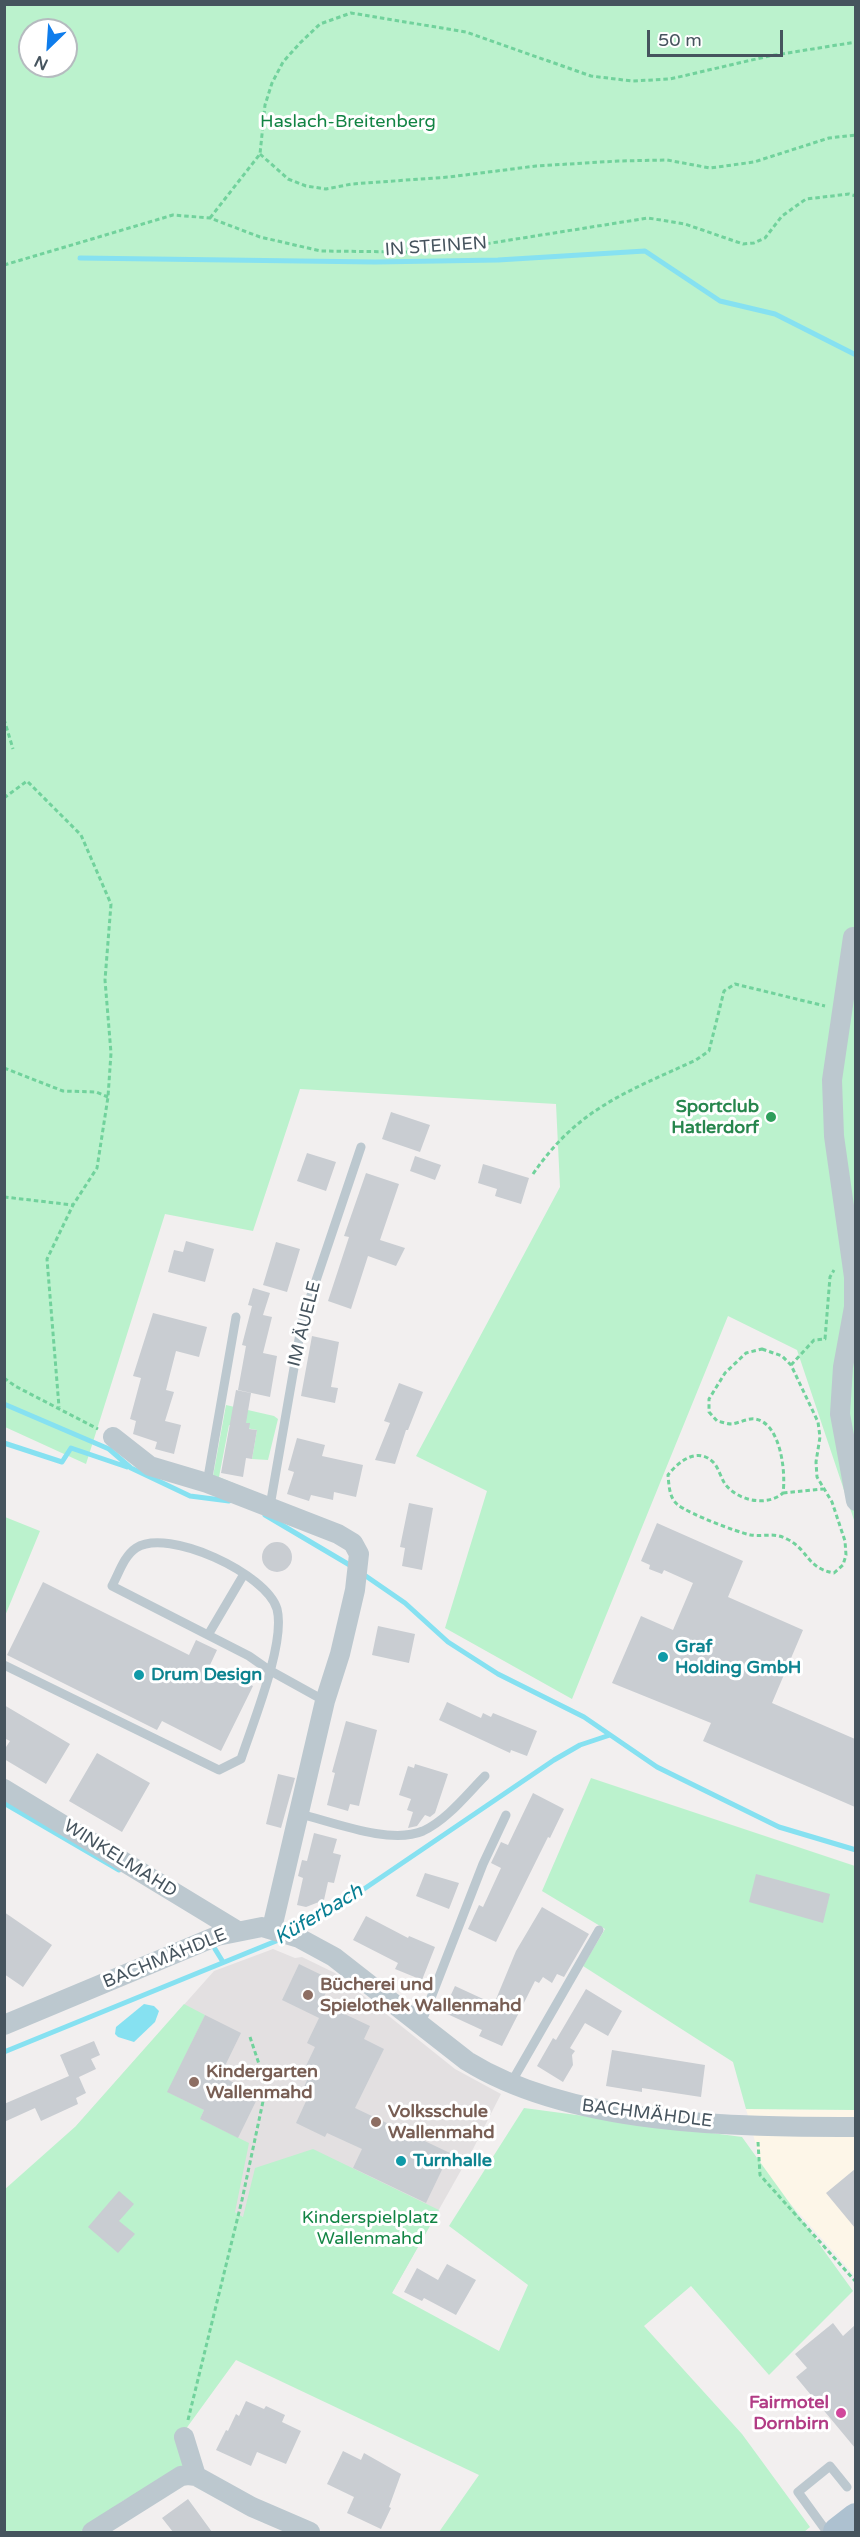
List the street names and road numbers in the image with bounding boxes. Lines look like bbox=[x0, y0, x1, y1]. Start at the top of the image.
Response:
street label: IN STEINEN bbox=[384, 233, 488, 261]
street label: IM ÄUELE bbox=[284, 1279, 326, 1369]
street label: WINKELMAHD bbox=[59, 1815, 181, 1903]
street label: BACHMÄHDLE bbox=[100, 1924, 230, 1994]
street label: BACHMÄHDLE bbox=[580, 2095, 714, 2133]

